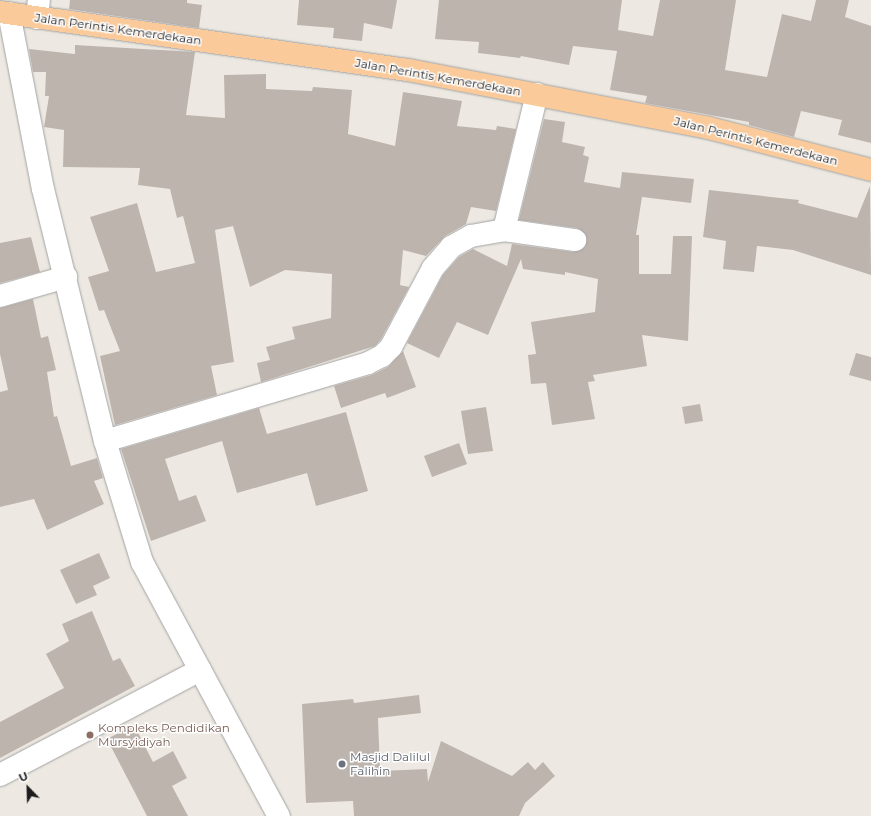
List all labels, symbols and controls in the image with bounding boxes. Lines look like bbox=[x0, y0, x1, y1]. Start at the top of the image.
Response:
street label: Jalan Perintis Kemerdekaan bbox=[34, 10, 202, 48]
street label: Jalan Perintis Kemerdekaan bbox=[354, 55, 522, 99]
street label: Jalan Perintis Kemerdekaan bbox=[673, 114, 839, 168]
place label: Kompleks Pendidikan Mursyidiyah bbox=[98, 721, 230, 749]
marker: Kompleks Pendidikan Mursyidiyah bbox=[85, 730, 95, 740]
place label: Masjid Dalilul Falihin bbox=[350, 750, 430, 778]
marker: Masjid Dalilul Falihin bbox=[337, 759, 347, 769]
north arrow bbox=[8, 768, 48, 808]
text: U bbox=[17, 769, 30, 785]

